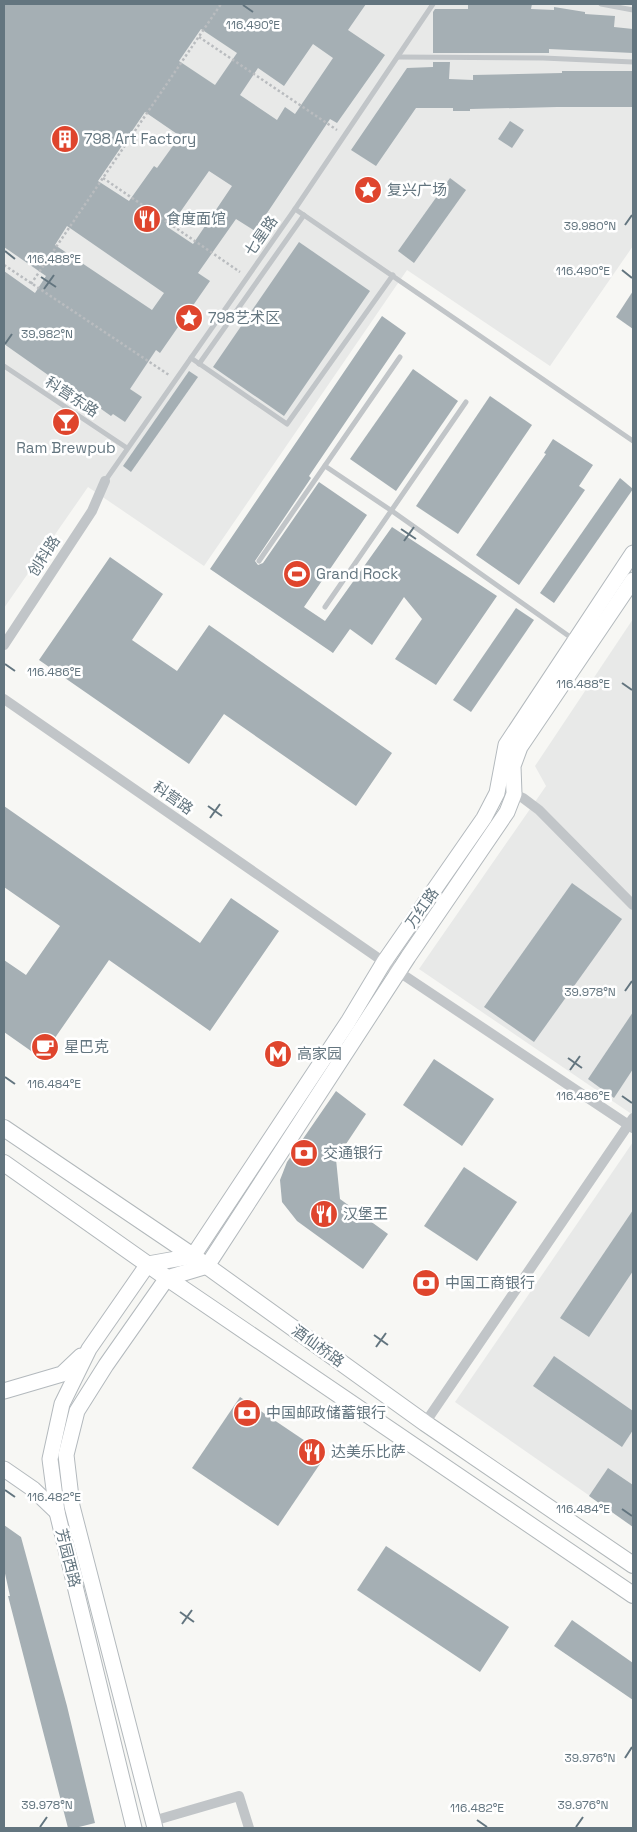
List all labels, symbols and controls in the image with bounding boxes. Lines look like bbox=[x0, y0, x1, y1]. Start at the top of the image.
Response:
text: 116.490°E bbox=[226, 17, 280, 33]
building icon: 798 Art Factory bbox=[50, 124, 80, 154]
place label: 798 Art Factory bbox=[84, 129, 196, 148]
place icon: 复兴广场 bbox=[353, 175, 383, 205]
place label: 复兴广场 bbox=[387, 180, 447, 199]
restaurant icon: 食度面馆 bbox=[132, 204, 162, 234]
place label: 食度面馆 bbox=[166, 209, 226, 228]
street label: 七星路 bbox=[240, 212, 281, 260]
text: 39.980°N bbox=[564, 218, 616, 234]
text: 116.488°E bbox=[27, 251, 81, 267]
text: 116.490°E bbox=[556, 263, 610, 279]
place icon: 798艺术区 bbox=[174, 303, 204, 333]
place label: 798艺术区 bbox=[208, 308, 280, 327]
text: 39.982°N bbox=[21, 326, 73, 342]
street label: 科营东路 bbox=[42, 372, 103, 421]
bar icon: Ram Brewpub bbox=[51, 407, 81, 437]
place label: Ram Brewpub bbox=[16, 438, 116, 457]
street label: 创科路 bbox=[23, 532, 64, 580]
sports icon: Grand Rock bbox=[282, 559, 312, 589]
place label: Grand Rock bbox=[316, 564, 398, 583]
text: 116.486°E bbox=[27, 664, 81, 680]
text: 116.488°E bbox=[556, 676, 610, 692]
street label: 科营路 bbox=[149, 777, 197, 818]
street label: 万红路 bbox=[401, 884, 442, 932]
text: 39.978°N bbox=[564, 984, 616, 1000]
cafe icon: 星巴克 bbox=[30, 1032, 60, 1062]
place label: 星巴克 bbox=[64, 1037, 109, 1056]
metro station icon: 高家园 bbox=[263, 1039, 293, 1069]
place label: 高家园 bbox=[297, 1044, 342, 1063]
text: 116.484°E bbox=[27, 1076, 81, 1092]
text: 116.486°E bbox=[556, 1088, 610, 1104]
bank icon: 交通银行 bbox=[289, 1138, 319, 1168]
place label: 交通银行 bbox=[323, 1143, 383, 1162]
restaurant icon: 汉堡王 bbox=[309, 1199, 339, 1229]
place label: 汉堡王 bbox=[343, 1204, 388, 1223]
bank icon: 中国工商银行 bbox=[411, 1268, 441, 1298]
place label: 中国工商银行 bbox=[445, 1273, 535, 1292]
street label: 酒仙桥路 bbox=[288, 1320, 348, 1371]
bank icon: 中国邮政储蓄银行 bbox=[232, 1398, 262, 1428]
place label: 中国邮政储蓄银行 bbox=[266, 1403, 386, 1422]
restaurant icon: 达美乐比萨 bbox=[297, 1437, 327, 1467]
place label: 达美乐比萨 bbox=[331, 1442, 406, 1461]
text: 116.482°E bbox=[27, 1489, 81, 1505]
text: 116.484°E bbox=[556, 1501, 610, 1517]
street label: 芳园西路 bbox=[52, 1526, 85, 1589]
text: 39.976°N bbox=[564, 1750, 616, 1766]
text: 39.978°N bbox=[21, 1797, 73, 1813]
text: 39.976°N bbox=[557, 1797, 609, 1813]
text: 116.482°E bbox=[450, 1800, 504, 1816]

